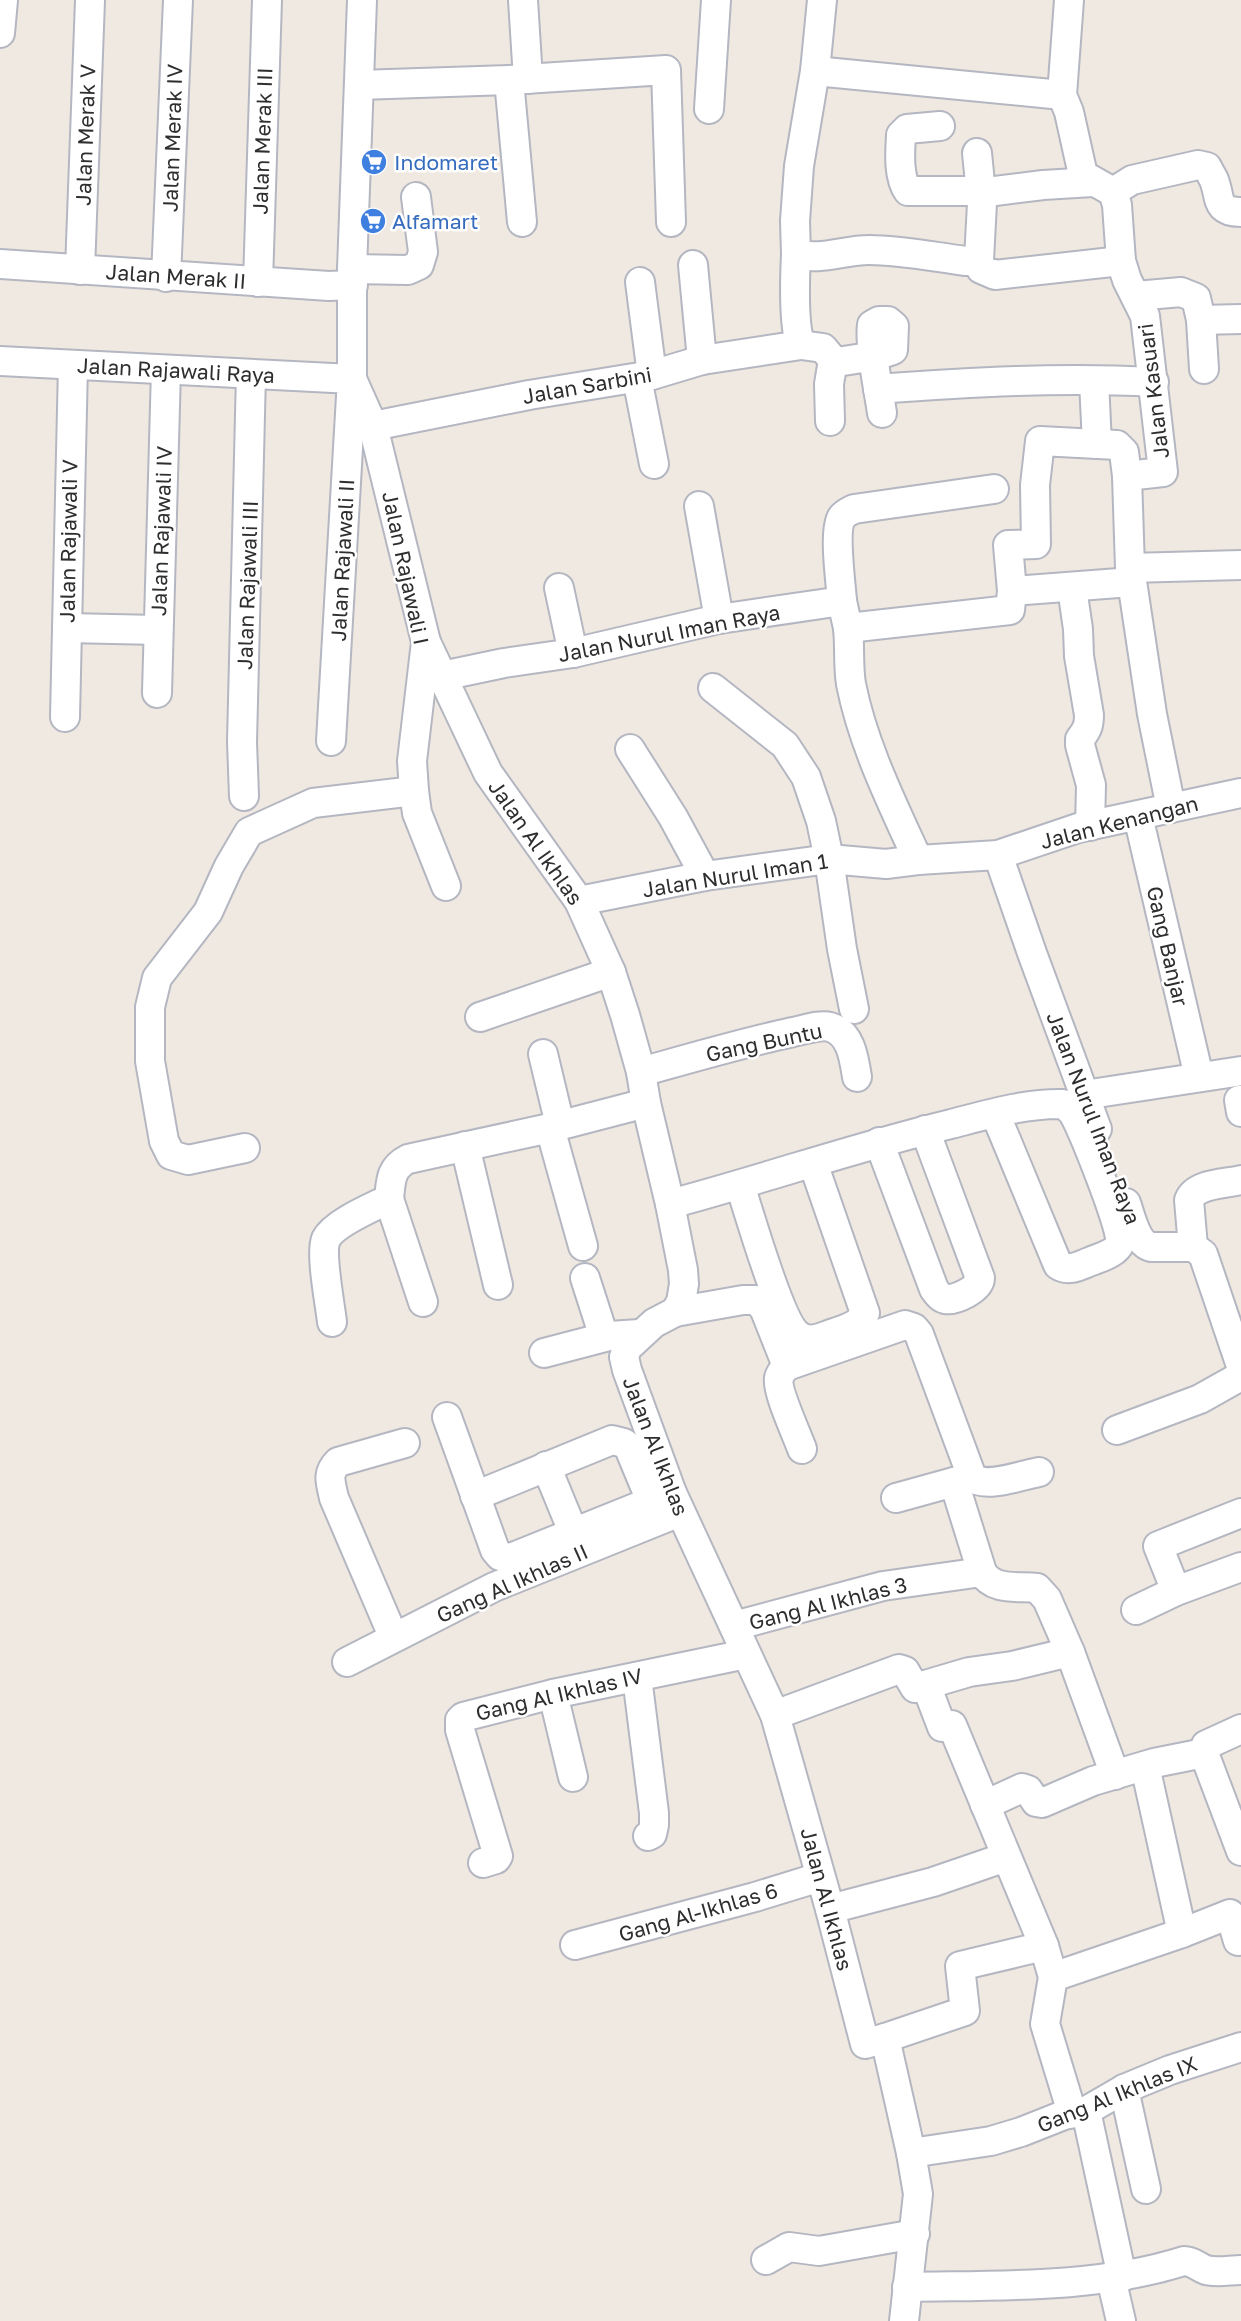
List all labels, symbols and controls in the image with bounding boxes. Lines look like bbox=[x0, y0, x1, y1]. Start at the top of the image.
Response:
street label: Jalan Merak V bbox=[70, 64, 100, 206]
street label: Jalan Merak IV bbox=[156, 64, 188, 212]
street label: Jalan Merak III bbox=[246, 67, 278, 215]
supermarket icon: Indomaret bbox=[359, 147, 389, 177]
place label: Indomaret bbox=[394, 149, 498, 175]
supermarket icon: Alfamart bbox=[358, 206, 388, 236]
place label: Alfamart bbox=[392, 208, 479, 234]
street label: Jalan Merak II bbox=[105, 258, 247, 294]
street label: Jalan Kasuari bbox=[1132, 322, 1174, 460]
street label: Jalan Rajawali Raya bbox=[76, 352, 276, 388]
street label: Jalan Sarbini bbox=[520, 361, 654, 409]
street label: Jalan Rajawali IV bbox=[145, 445, 177, 617]
street label: Jalan Rajawali V bbox=[54, 459, 82, 623]
street label: Jalan Rajawali II bbox=[325, 478, 359, 642]
street label: Jalan Rajawali I bbox=[377, 489, 435, 647]
street label: Jalan Rajawali III bbox=[231, 500, 263, 670]
street label: Jalan Nurul Iman Raya bbox=[556, 599, 782, 667]
street label: Jalan Al Ikhlas bbox=[483, 774, 589, 910]
street label: Jalan Kenangan bbox=[1037, 790, 1201, 854]
street label: Jalan Nurul Iman 1 bbox=[641, 848, 829, 902]
street label: Gang Banjar bbox=[1142, 883, 1194, 1009]
street label: Jalan Nurul Iman Raya bbox=[1041, 1008, 1147, 1228]
street label: Gang Buntu bbox=[703, 1017, 825, 1067]
street label: Jalan Al Ikhlas bbox=[618, 1373, 694, 1519]
street label: Gang Al Ikhlas II bbox=[432, 1538, 592, 1628]
street label: Gang Al Ikhlas 3 bbox=[746, 1571, 910, 1635]
street label: Gang Al Ikhlas IV bbox=[473, 1662, 645, 1726]
street label: Jalan Al Ikhlas bbox=[795, 1825, 859, 1973]
street label: Gang Al-Ikhlas 6 bbox=[615, 1877, 781, 1947]
street label: Gang Al Ikhlas IX bbox=[1033, 2050, 1201, 2138]

